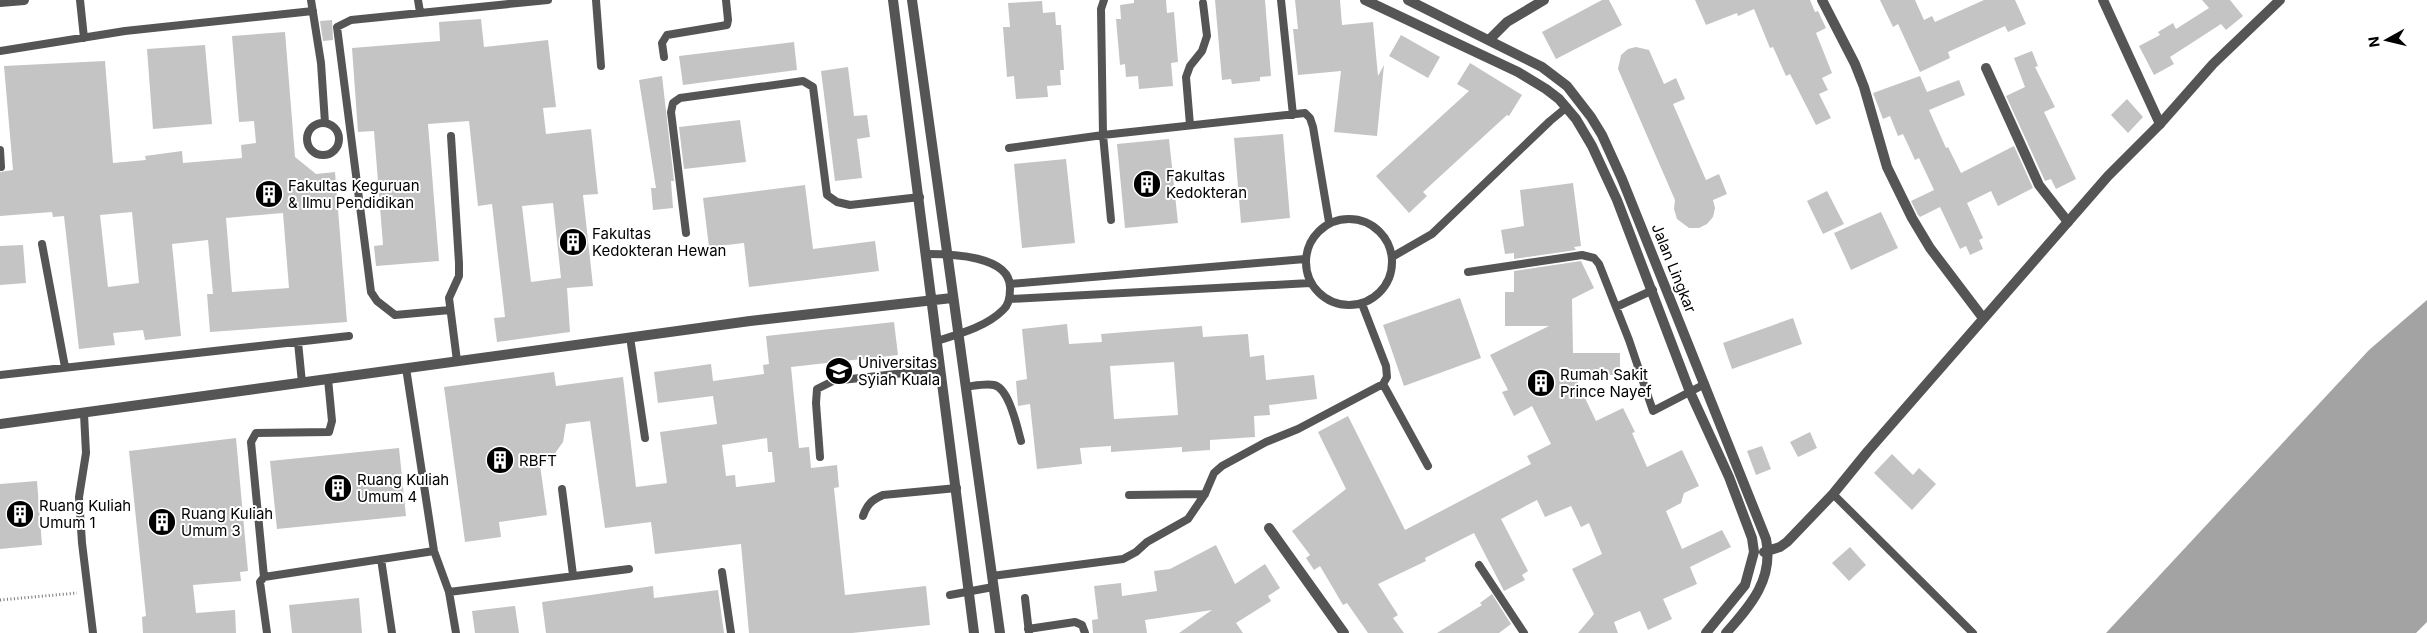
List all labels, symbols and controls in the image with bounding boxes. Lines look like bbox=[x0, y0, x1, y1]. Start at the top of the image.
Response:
north arrow bbox=[2362, 15, 2412, 65]
text: N bbox=[2364, 35, 2383, 48]
place label: Fakultas Kedokteran bbox=[1166, 166, 1247, 202]
building icon: Fakultas Kedokteran bbox=[1132, 169, 1162, 199]
place label: Fakultas Keguruan & Ilmu Pendidikan bbox=[288, 176, 420, 212]
building icon: Fakultas Keguruan & Ilmu Pendidikan bbox=[254, 179, 284, 209]
street label: Jalan Lingkar bbox=[1647, 221, 1701, 316]
place label: Fakultas Kedokteran Hewan bbox=[592, 224, 726, 260]
building icon: Fakultas Kedokteran Hewan bbox=[558, 227, 588, 257]
place label: Universitas Syiah Kuala bbox=[858, 353, 940, 389]
school or university icon: Universitas Syiah Kuala bbox=[824, 356, 854, 386]
place label: Rumah Sakit Prince Nayef bbox=[1560, 365, 1652, 401]
building icon: Rumah Sakit Prince Nayef bbox=[1526, 368, 1556, 398]
building icon: RBFT bbox=[485, 445, 515, 475]
place label: RBFT bbox=[519, 451, 557, 470]
place label: Ruang Kuliah Umum 4 bbox=[357, 470, 449, 506]
building icon: Ruang Kuliah Umum 4 bbox=[323, 473, 353, 503]
place label: Ruang Kuliah Umum 1 bbox=[39, 496, 131, 532]
building icon: Ruang Kuliah Umum 1 bbox=[5, 499, 35, 529]
place label: Ruang Kuliah Umum 3 bbox=[181, 504, 273, 540]
building icon: Ruang Kuliah Umum 3 bbox=[147, 507, 177, 537]

